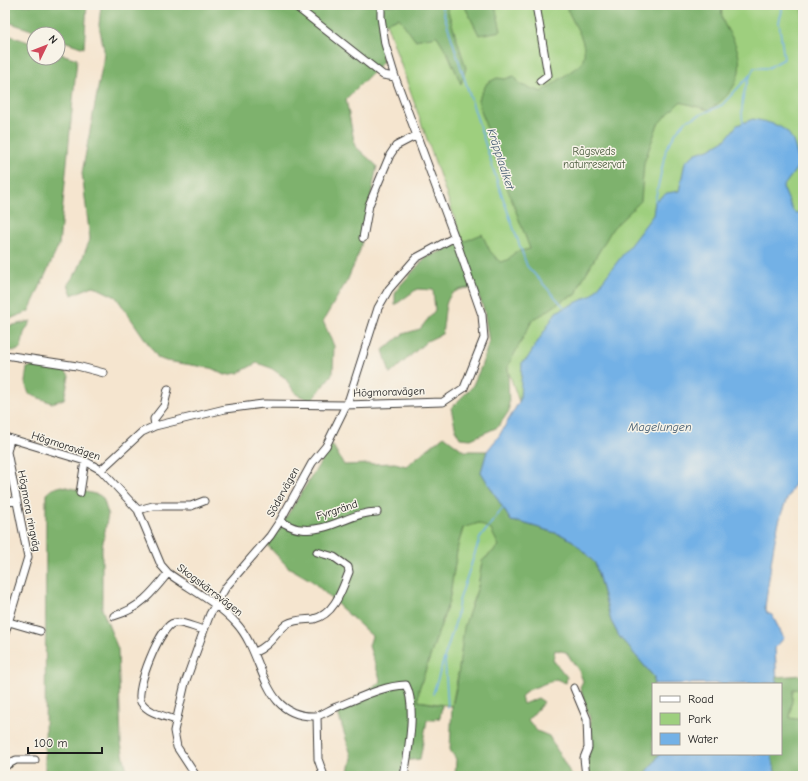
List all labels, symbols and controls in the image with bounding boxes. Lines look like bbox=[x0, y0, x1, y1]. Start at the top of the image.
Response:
north arrow bbox=[26, 26, 66, 66]
text: N bbox=[46, 32, 60, 47]
water label: Kräppladiket bbox=[485, 127, 518, 193]
park label: Rågsveds naturreservat bbox=[563, 145, 626, 171]
street label: Högmoravägen bbox=[353, 384, 425, 400]
water label: Magelungen bbox=[627, 420, 692, 434]
street label: Högmoravägen bbox=[30, 429, 102, 463]
street label: Södervägen bbox=[264, 465, 302, 519]
street label: Högmora ringväg bbox=[15, 469, 43, 553]
street label: Fyrgränd bbox=[315, 497, 359, 523]
street label: Skogskärrsvägen bbox=[175, 561, 245, 619]
legend bbox=[652, 683, 782, 755]
text: Road bbox=[688, 692, 714, 706]
text: Park bbox=[688, 712, 711, 726]
scale bar bbox=[28, 729, 102, 755]
text: Water bbox=[688, 732, 718, 746]
text: 100 m bbox=[34, 736, 67, 750]

